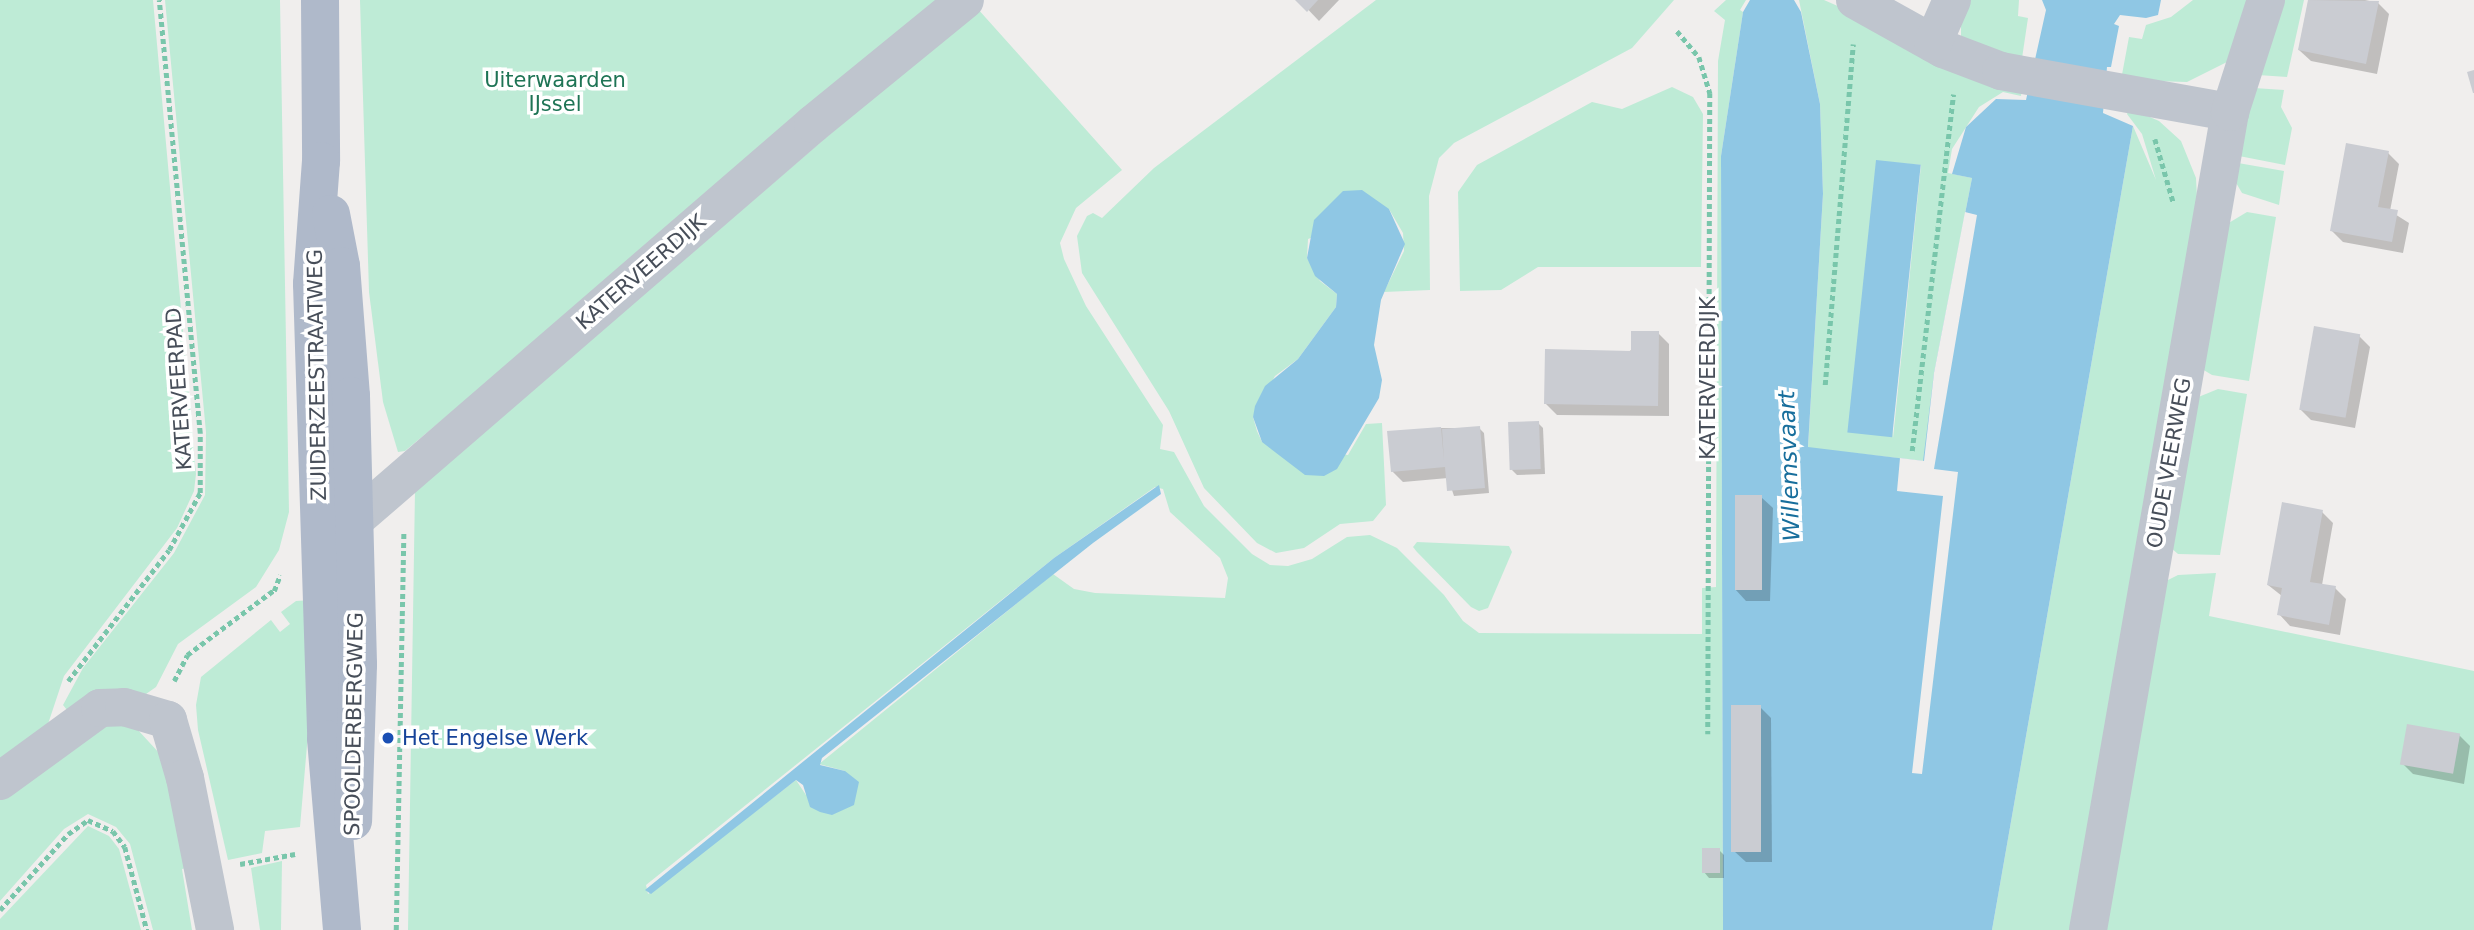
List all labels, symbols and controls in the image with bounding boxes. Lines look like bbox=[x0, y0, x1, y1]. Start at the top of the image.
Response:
park label: Uiterwaarden IJssel bbox=[484, 67, 626, 117]
street label: KATERVEERDIJK bbox=[571, 209, 711, 335]
street label: ZUIDERZEESTRAATWEG bbox=[302, 249, 332, 501]
street label: KATERVEERDIJK bbox=[1695, 296, 1721, 460]
street label: KATERVEERPAD bbox=[161, 307, 197, 471]
street label: OUDE VEERWEG bbox=[2142, 376, 2196, 550]
water label: Willemsvaart bbox=[1773, 390, 1805, 542]
street label: SPOOLDERBERGWEG bbox=[339, 612, 369, 836]
place label: Het Engelse Werk bbox=[402, 725, 588, 751]
marker: Het Engelse Werk bbox=[380, 730, 396, 746]

